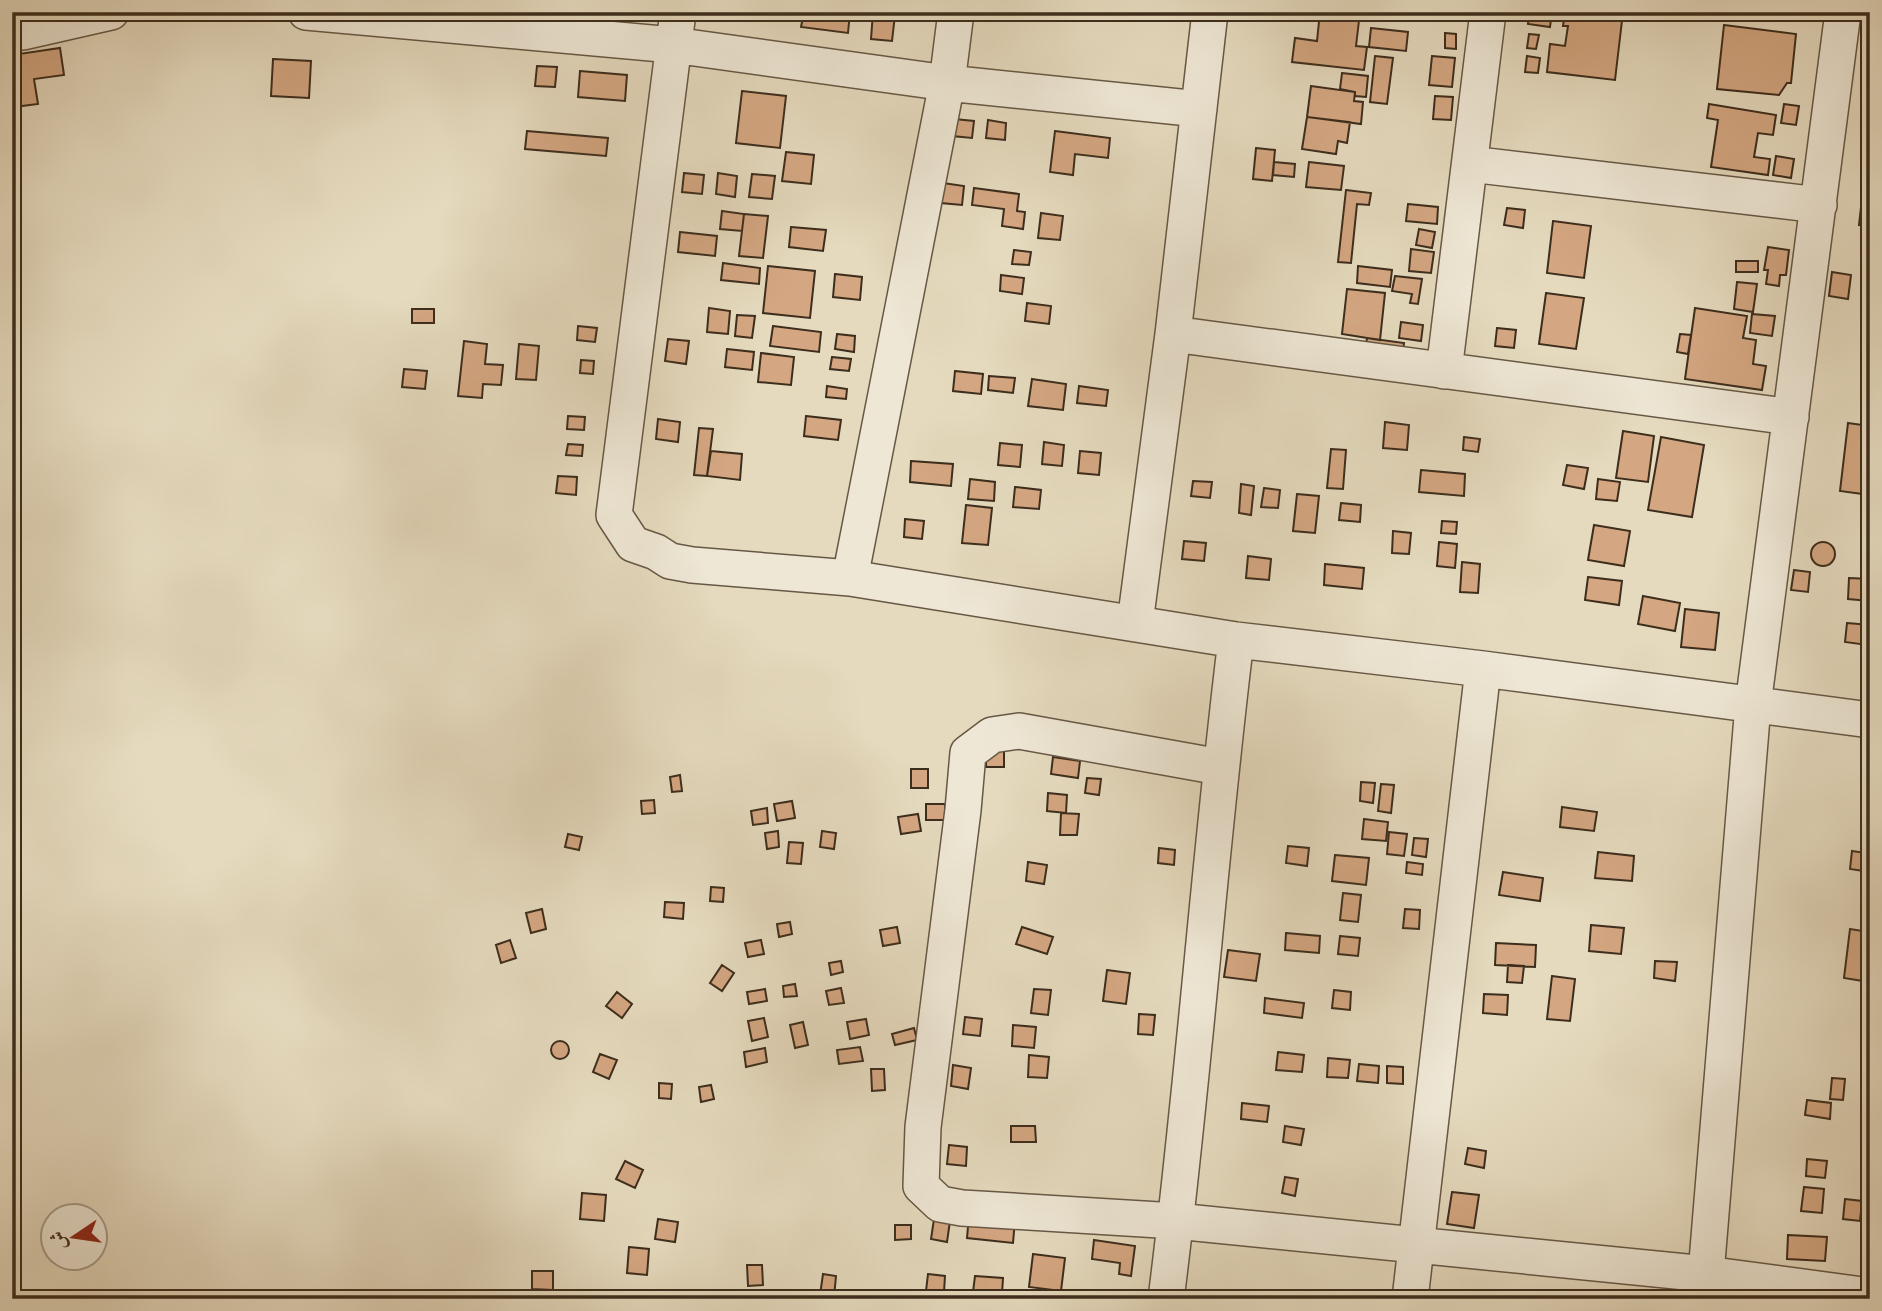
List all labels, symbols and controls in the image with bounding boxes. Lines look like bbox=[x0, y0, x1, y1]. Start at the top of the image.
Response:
north arrow bbox=[38, 1202, 108, 1272]
text: ش bbox=[45, 1229, 71, 1252]

